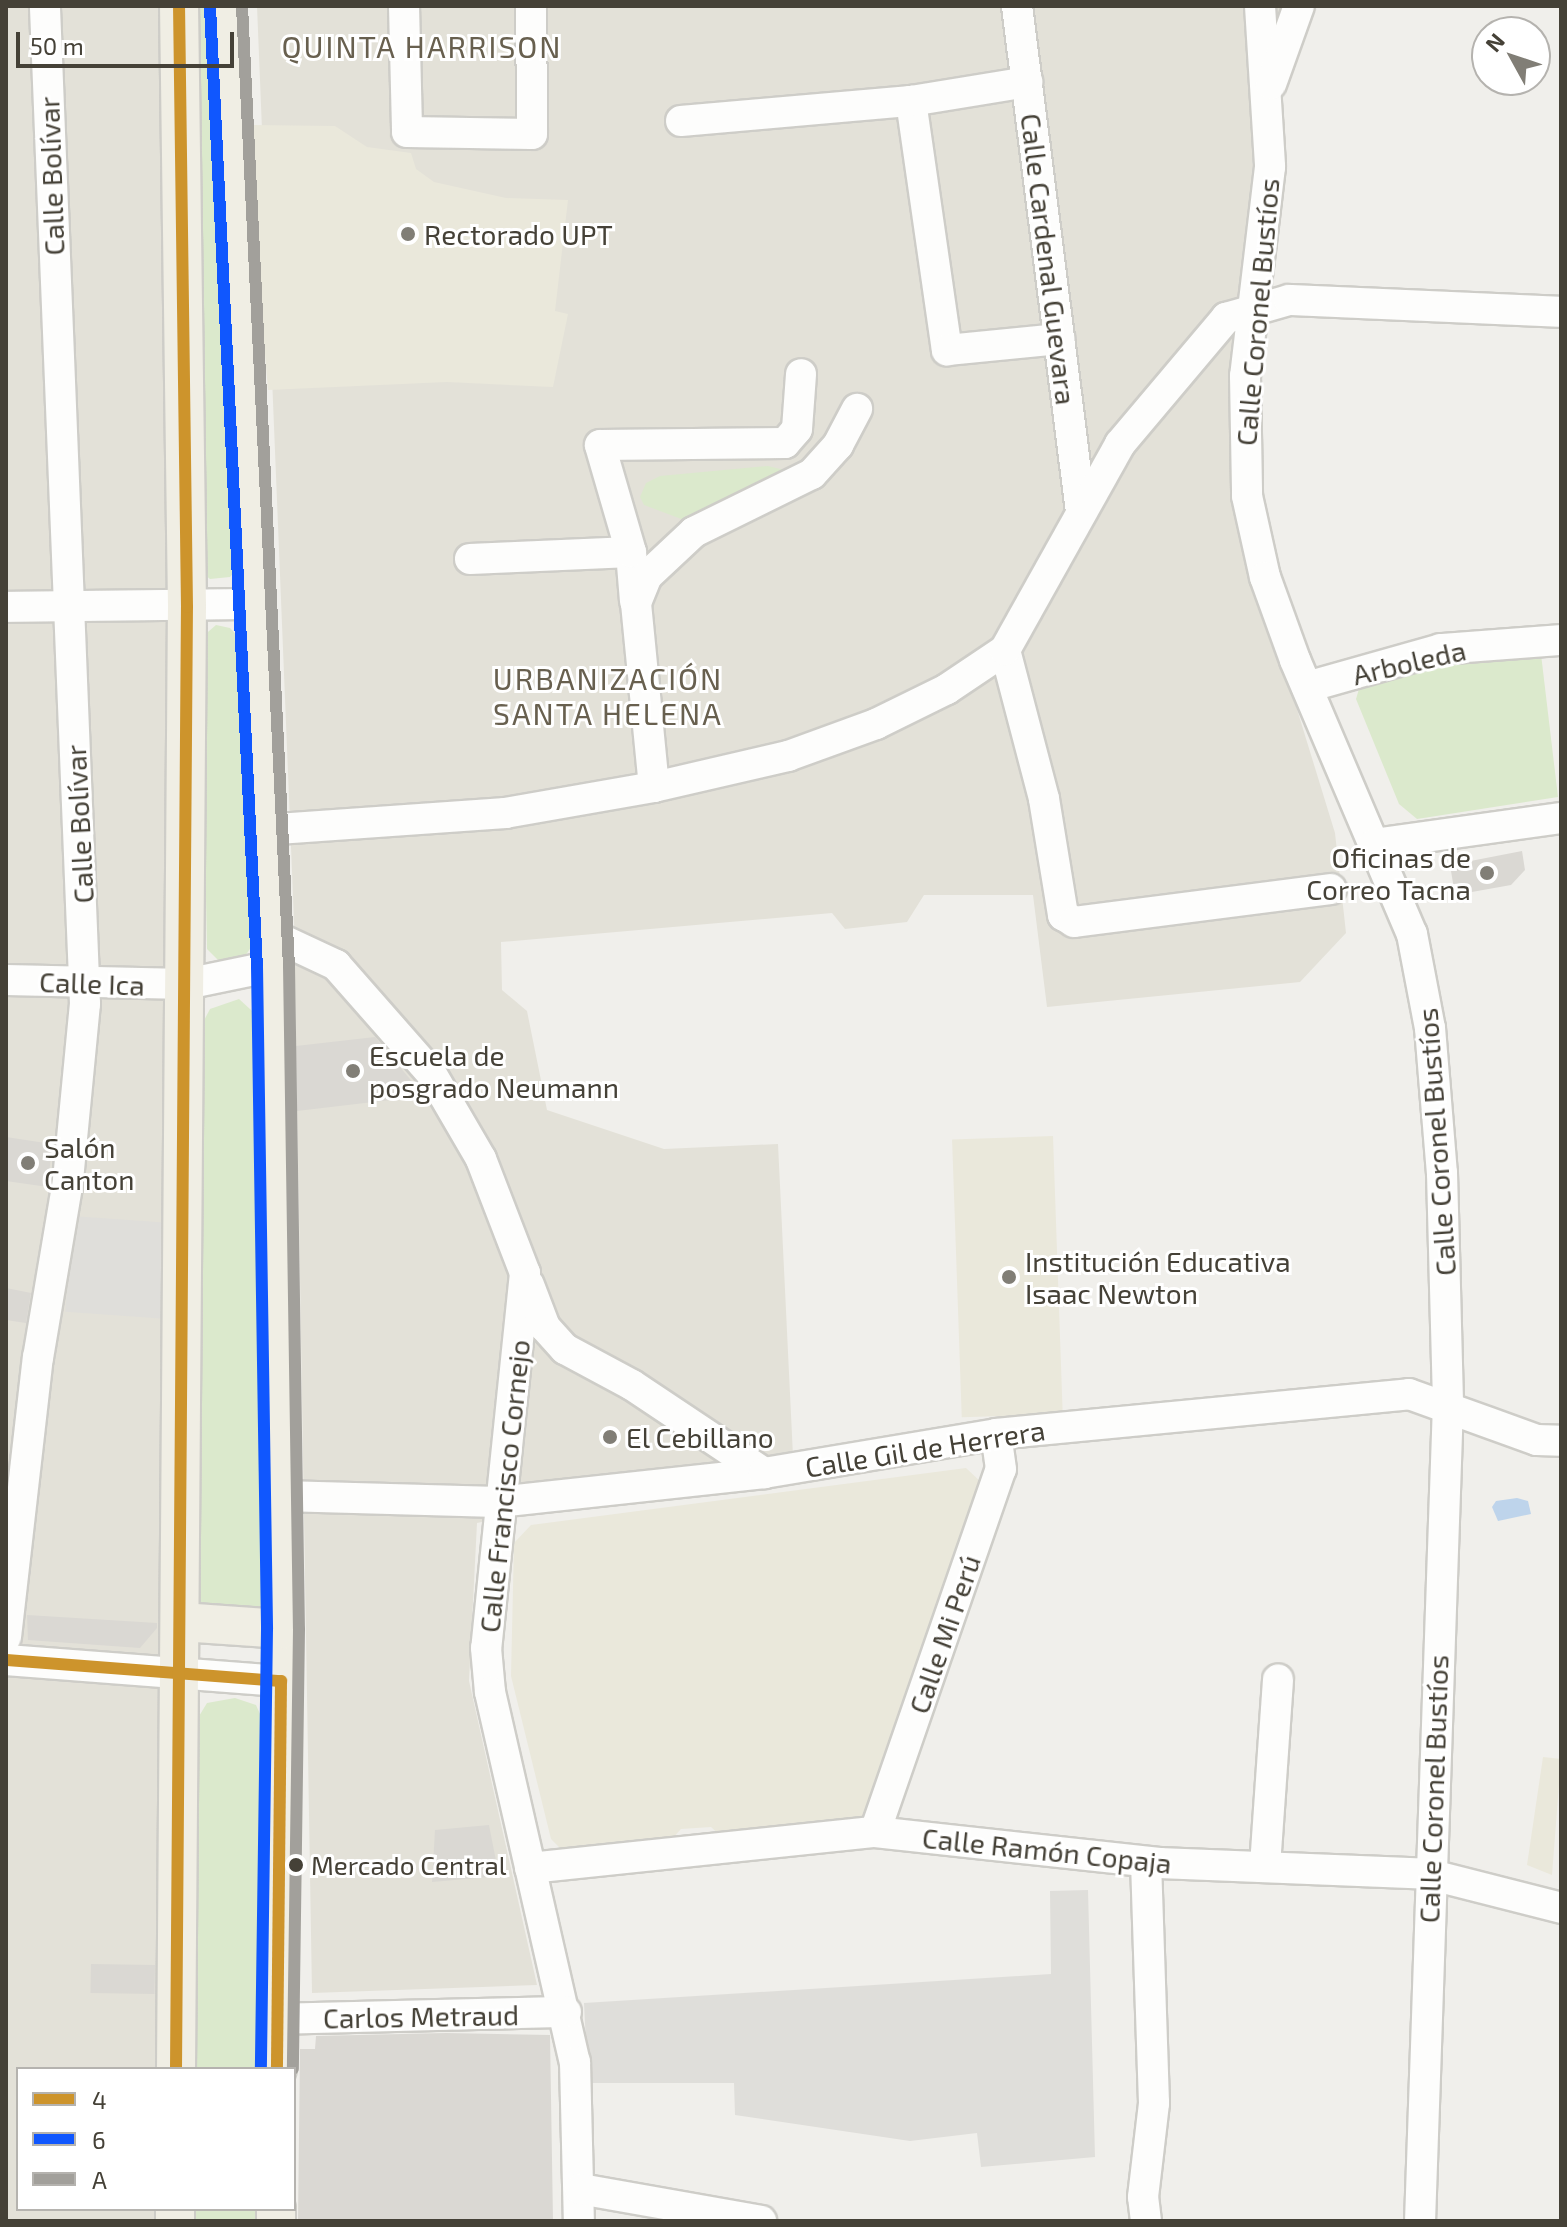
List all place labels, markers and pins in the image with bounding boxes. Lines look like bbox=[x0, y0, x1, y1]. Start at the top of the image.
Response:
place label: Rectorado UPT bbox=[424, 217, 613, 251]
marker: Rectorado UPT bbox=[399, 225, 417, 243]
place label: Oficinas de Correo Tacna bbox=[1306, 840, 1471, 906]
marker: Oficinas de Correo Tacna bbox=[1478, 864, 1496, 882]
place label: Escuela de posgrado Neumann bbox=[369, 1038, 619, 1104]
marker: Escuela de posgrado Neumann bbox=[344, 1062, 362, 1080]
place label: Salón Canton bbox=[44, 1130, 134, 1196]
marker: Salón Canton bbox=[19, 1154, 37, 1172]
place label: Institución Educativa Isaac Newton bbox=[1025, 1244, 1291, 1310]
marker: Institución Educativa Isaac Newton bbox=[1000, 1268, 1018, 1286]
place label: El Cebillano bbox=[626, 1420, 774, 1454]
marker: El Cebillano bbox=[601, 1428, 619, 1446]
place label: Mercado Central bbox=[311, 1849, 507, 1881]
marker: Mercado Central bbox=[288, 1857, 304, 1873]

